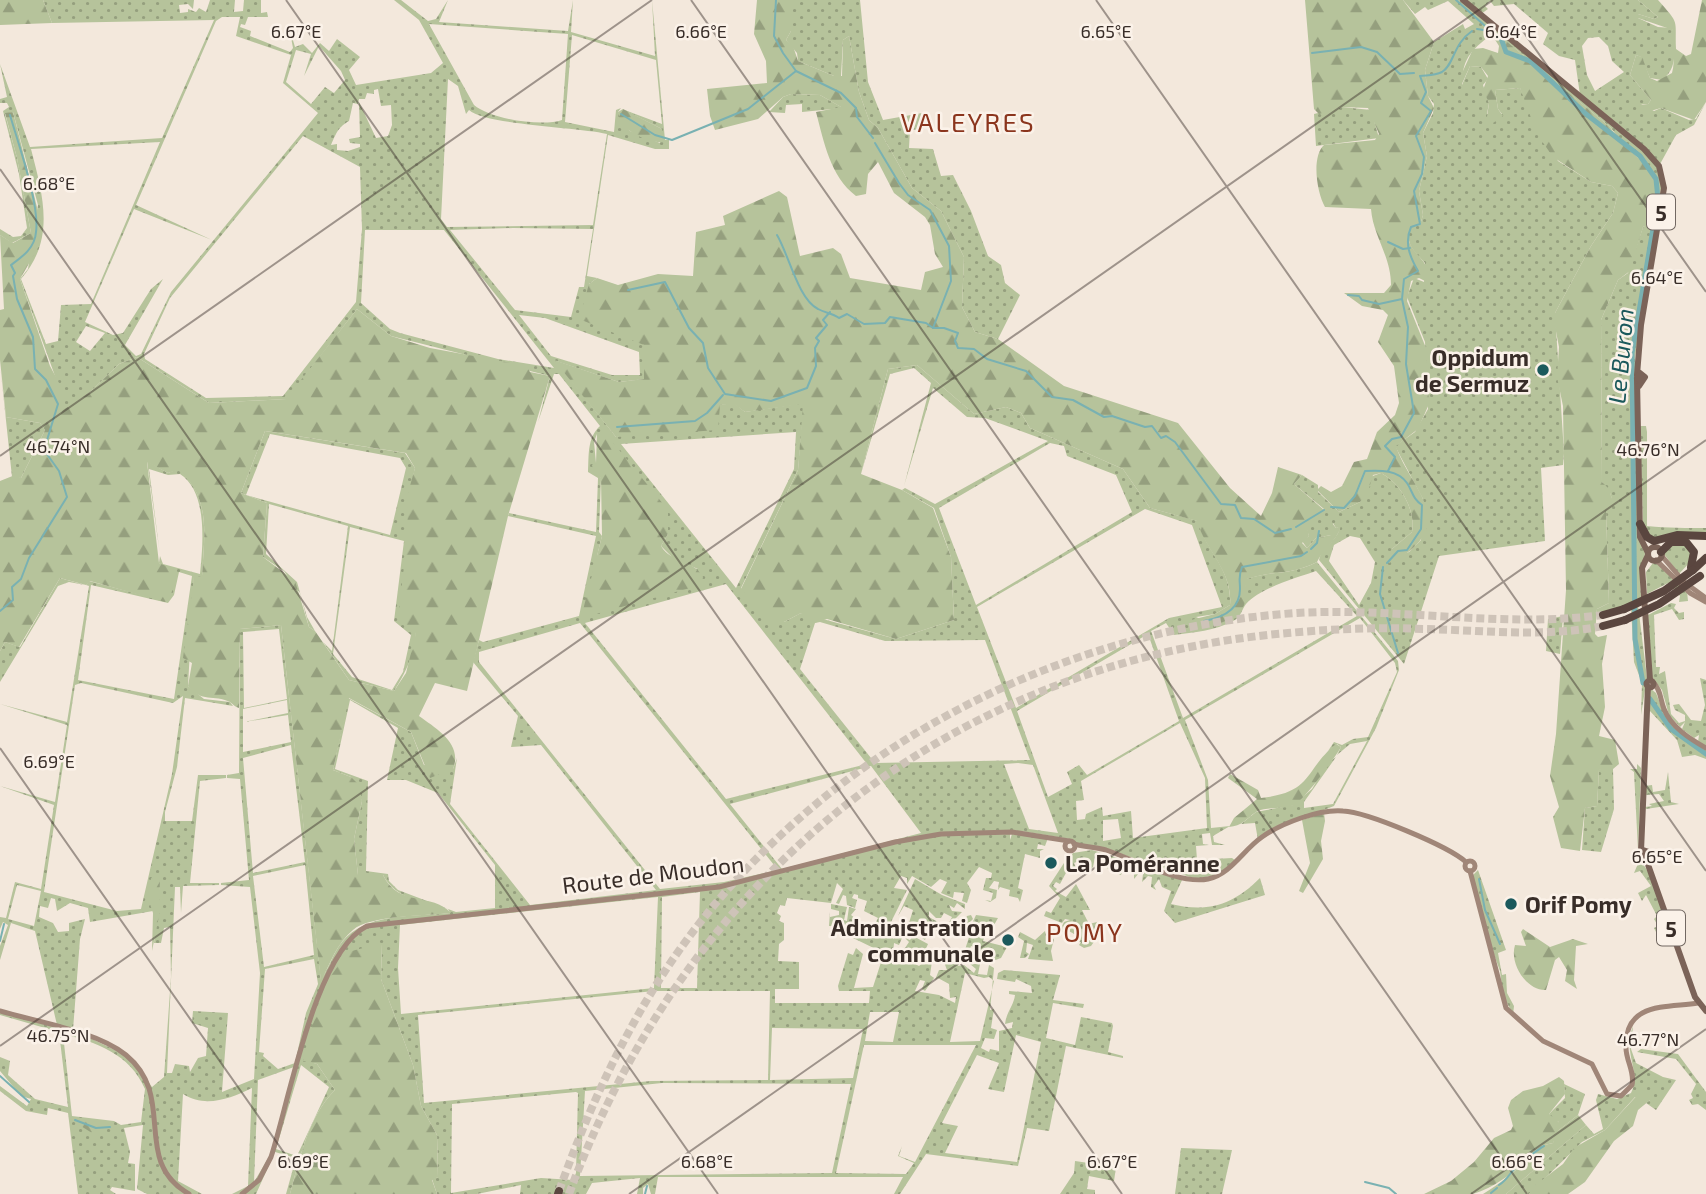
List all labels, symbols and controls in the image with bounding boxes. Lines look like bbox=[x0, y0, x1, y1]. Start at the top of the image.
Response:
text: 6.67°E bbox=[271, 20, 321, 42]
text: 6.66°E bbox=[675, 20, 727, 42]
text: 6.65°E bbox=[1081, 20, 1131, 42]
text: 6.64°E bbox=[1485, 20, 1537, 42]
district label: VALEYRES bbox=[900, 106, 1036, 137]
text: 6.68°E bbox=[23, 172, 75, 194]
road number: 5 bbox=[1647, 194, 1675, 230]
text: 6.64°E bbox=[1631, 266, 1683, 288]
water label: Le Buron bbox=[1601, 307, 1639, 405]
place label: Oppidum de Sermuz bbox=[1415, 343, 1529, 397]
marker: Oppidum de Sermuz bbox=[1535, 362, 1551, 378]
text: 46.74°N bbox=[26, 435, 90, 457]
text: 46.76°N bbox=[1616, 438, 1680, 460]
text: 6.69°E bbox=[23, 750, 75, 772]
text: 6.65°E bbox=[1632, 845, 1682, 867]
street label: Route de Moudon bbox=[560, 849, 746, 899]
place label: La Poméranne bbox=[1065, 849, 1220, 877]
marker: La Poméranne bbox=[1043, 855, 1059, 871]
place label: Orif Pomy bbox=[1525, 890, 1632, 918]
marker: Orif Pomy bbox=[1503, 896, 1519, 912]
road number: 5 bbox=[1657, 911, 1685, 946]
place label: Administration communale bbox=[831, 913, 994, 967]
district label: POMY bbox=[1046, 916, 1124, 947]
marker: Administration communale bbox=[1000, 932, 1016, 948]
text: 46.75°N bbox=[27, 1024, 89, 1046]
text: 46.77°N bbox=[1617, 1028, 1679, 1050]
text: 6.69°E bbox=[277, 1150, 329, 1172]
text: 6.68°E bbox=[681, 1150, 733, 1172]
text: 6.67°E bbox=[1087, 1150, 1137, 1172]
text: 6.66°E bbox=[1491, 1150, 1543, 1172]

